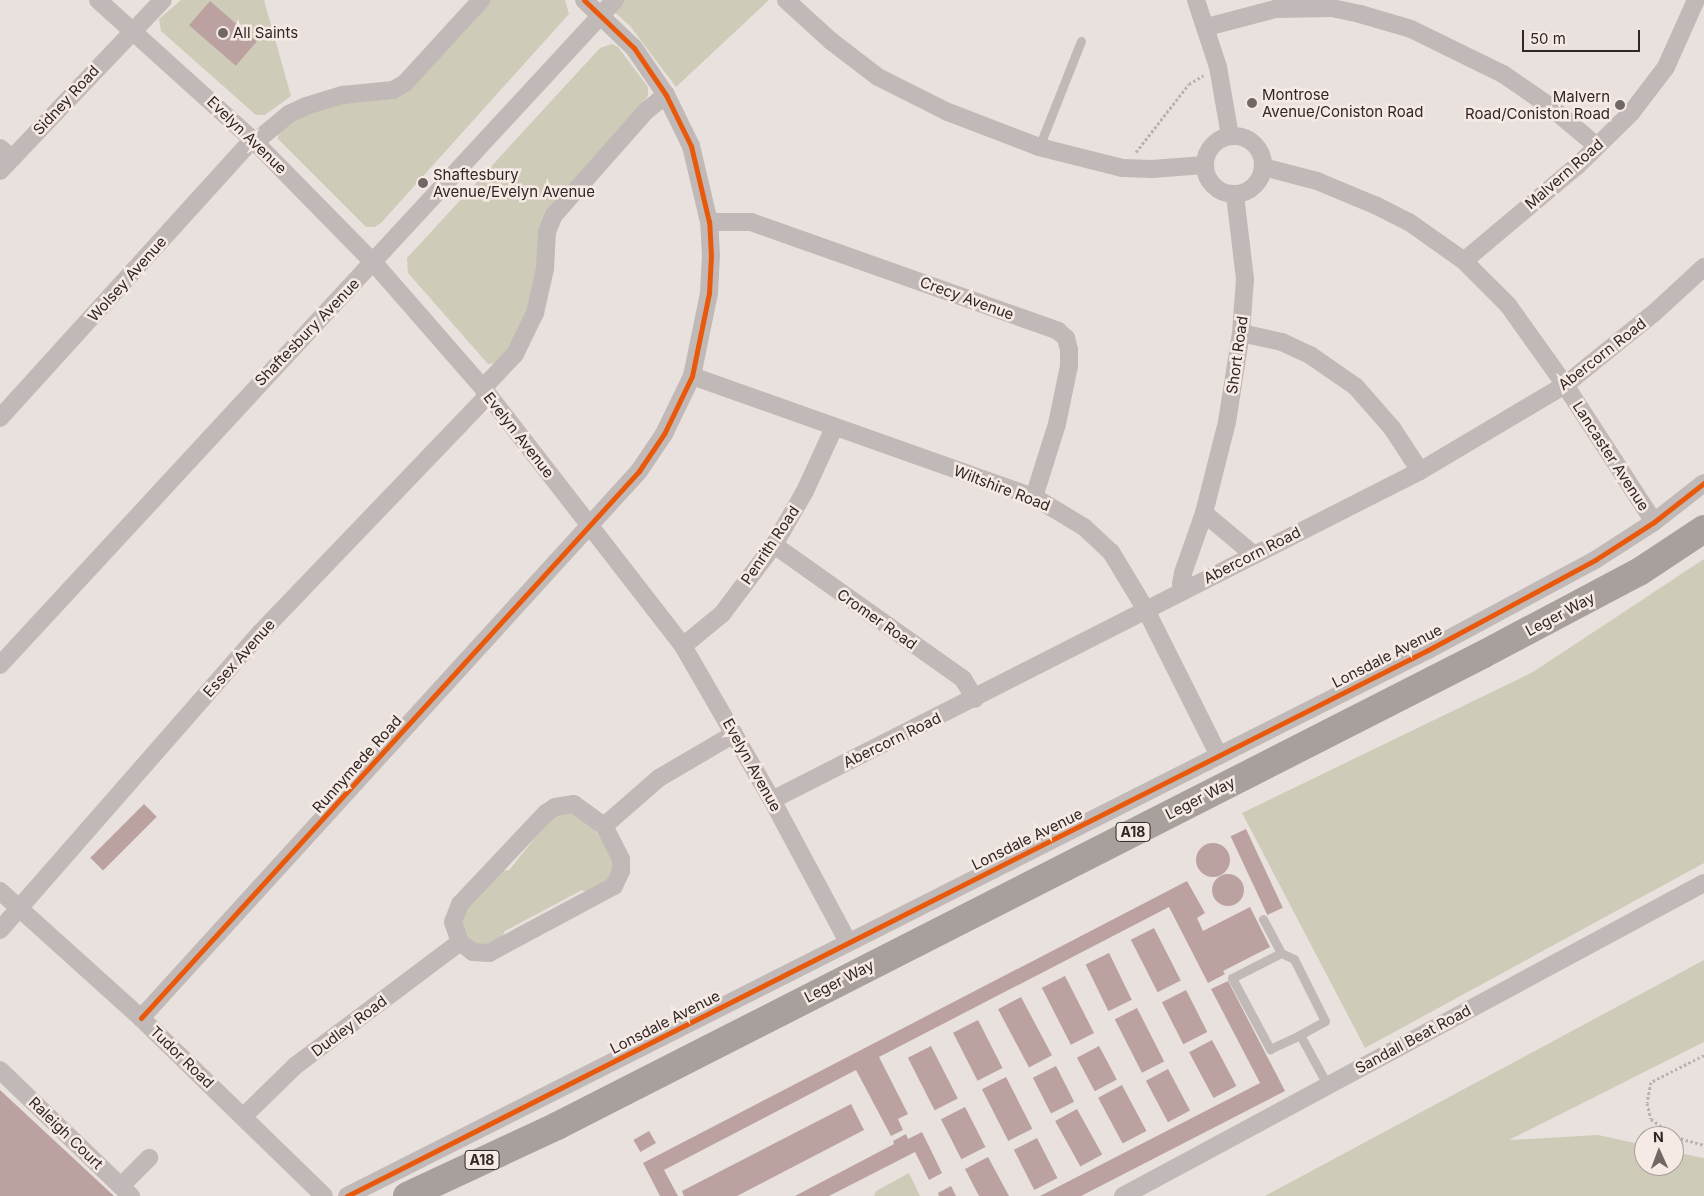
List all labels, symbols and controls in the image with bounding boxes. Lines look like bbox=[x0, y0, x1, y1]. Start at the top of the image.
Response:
scale bar bbox=[1524, 20, 1642, 52]
place label: All Saints bbox=[233, 24, 298, 42]
marker: All Saints bbox=[217, 27, 229, 39]
text: 50 m bbox=[1530, 29, 1566, 48]
street label: Sidney Road bbox=[29, 61, 103, 139]
place label: Montrose Avenue/Coniston Road bbox=[1262, 85, 1423, 120]
place label: Malvern Road/Coniston Road bbox=[1465, 87, 1610, 122]
street label: Evelyn Avenue bbox=[203, 92, 291, 178]
marker: Montrose Avenue/Coniston Road bbox=[1246, 97, 1258, 109]
marker: Malvern Road/Coniston Road bbox=[1614, 99, 1626, 111]
street label: Malvern Road bbox=[1521, 135, 1607, 213]
place label: Shaftesbury Avenue/Evelyn Avenue bbox=[433, 165, 595, 200]
marker: Shaftesbury Avenue/Evelyn Avenue bbox=[417, 177, 429, 189]
street label: Wolsey Avenue bbox=[84, 233, 170, 325]
street label: Crecy Avenue bbox=[918, 273, 1016, 323]
street label: Shaftesbury Avenue bbox=[251, 274, 363, 390]
street label: Abercorn Road bbox=[1555, 314, 1649, 394]
street label: Short Road bbox=[1223, 315, 1251, 395]
street label: Evelyn Avenue bbox=[480, 389, 558, 481]
street label: Lancaster Avenue bbox=[1569, 398, 1653, 514]
street label: Wiltshire Road bbox=[951, 461, 1053, 515]
street label: Penrith Road bbox=[737, 502, 803, 588]
street label: Abercorn Road bbox=[1201, 523, 1303, 587]
street label: Cromer Road bbox=[834, 585, 920, 653]
street label: Leger Way bbox=[1522, 588, 1598, 640]
street label: Essex Avenue bbox=[199, 615, 279, 701]
street label: Lonsdale Avenue bbox=[1329, 620, 1445, 692]
street label: Abercorn Road bbox=[840, 709, 944, 771]
street label: Runnymede Road bbox=[309, 712, 405, 816]
street label: Evelyn Avenue bbox=[719, 715, 785, 815]
street label: Leger Way bbox=[1162, 773, 1238, 823]
street label: Lonsdale Avenue bbox=[969, 804, 1085, 874]
road number: A18 bbox=[1116, 820, 1150, 844]
street label: Leger Way bbox=[801, 956, 877, 1006]
street label: Lonsdale Avenue bbox=[607, 986, 723, 1058]
street label: Dudley Road bbox=[308, 992, 390, 1060]
street label: Sandall Beat Road bbox=[1352, 1001, 1474, 1077]
street label: Tudor Road bbox=[146, 1022, 218, 1092]
street label: Raleigh Court bbox=[25, 1093, 107, 1173]
north arrow bbox=[1634, 1126, 1684, 1176]
text: N bbox=[1653, 1128, 1664, 1145]
road number: A18 bbox=[464, 1148, 500, 1172]

